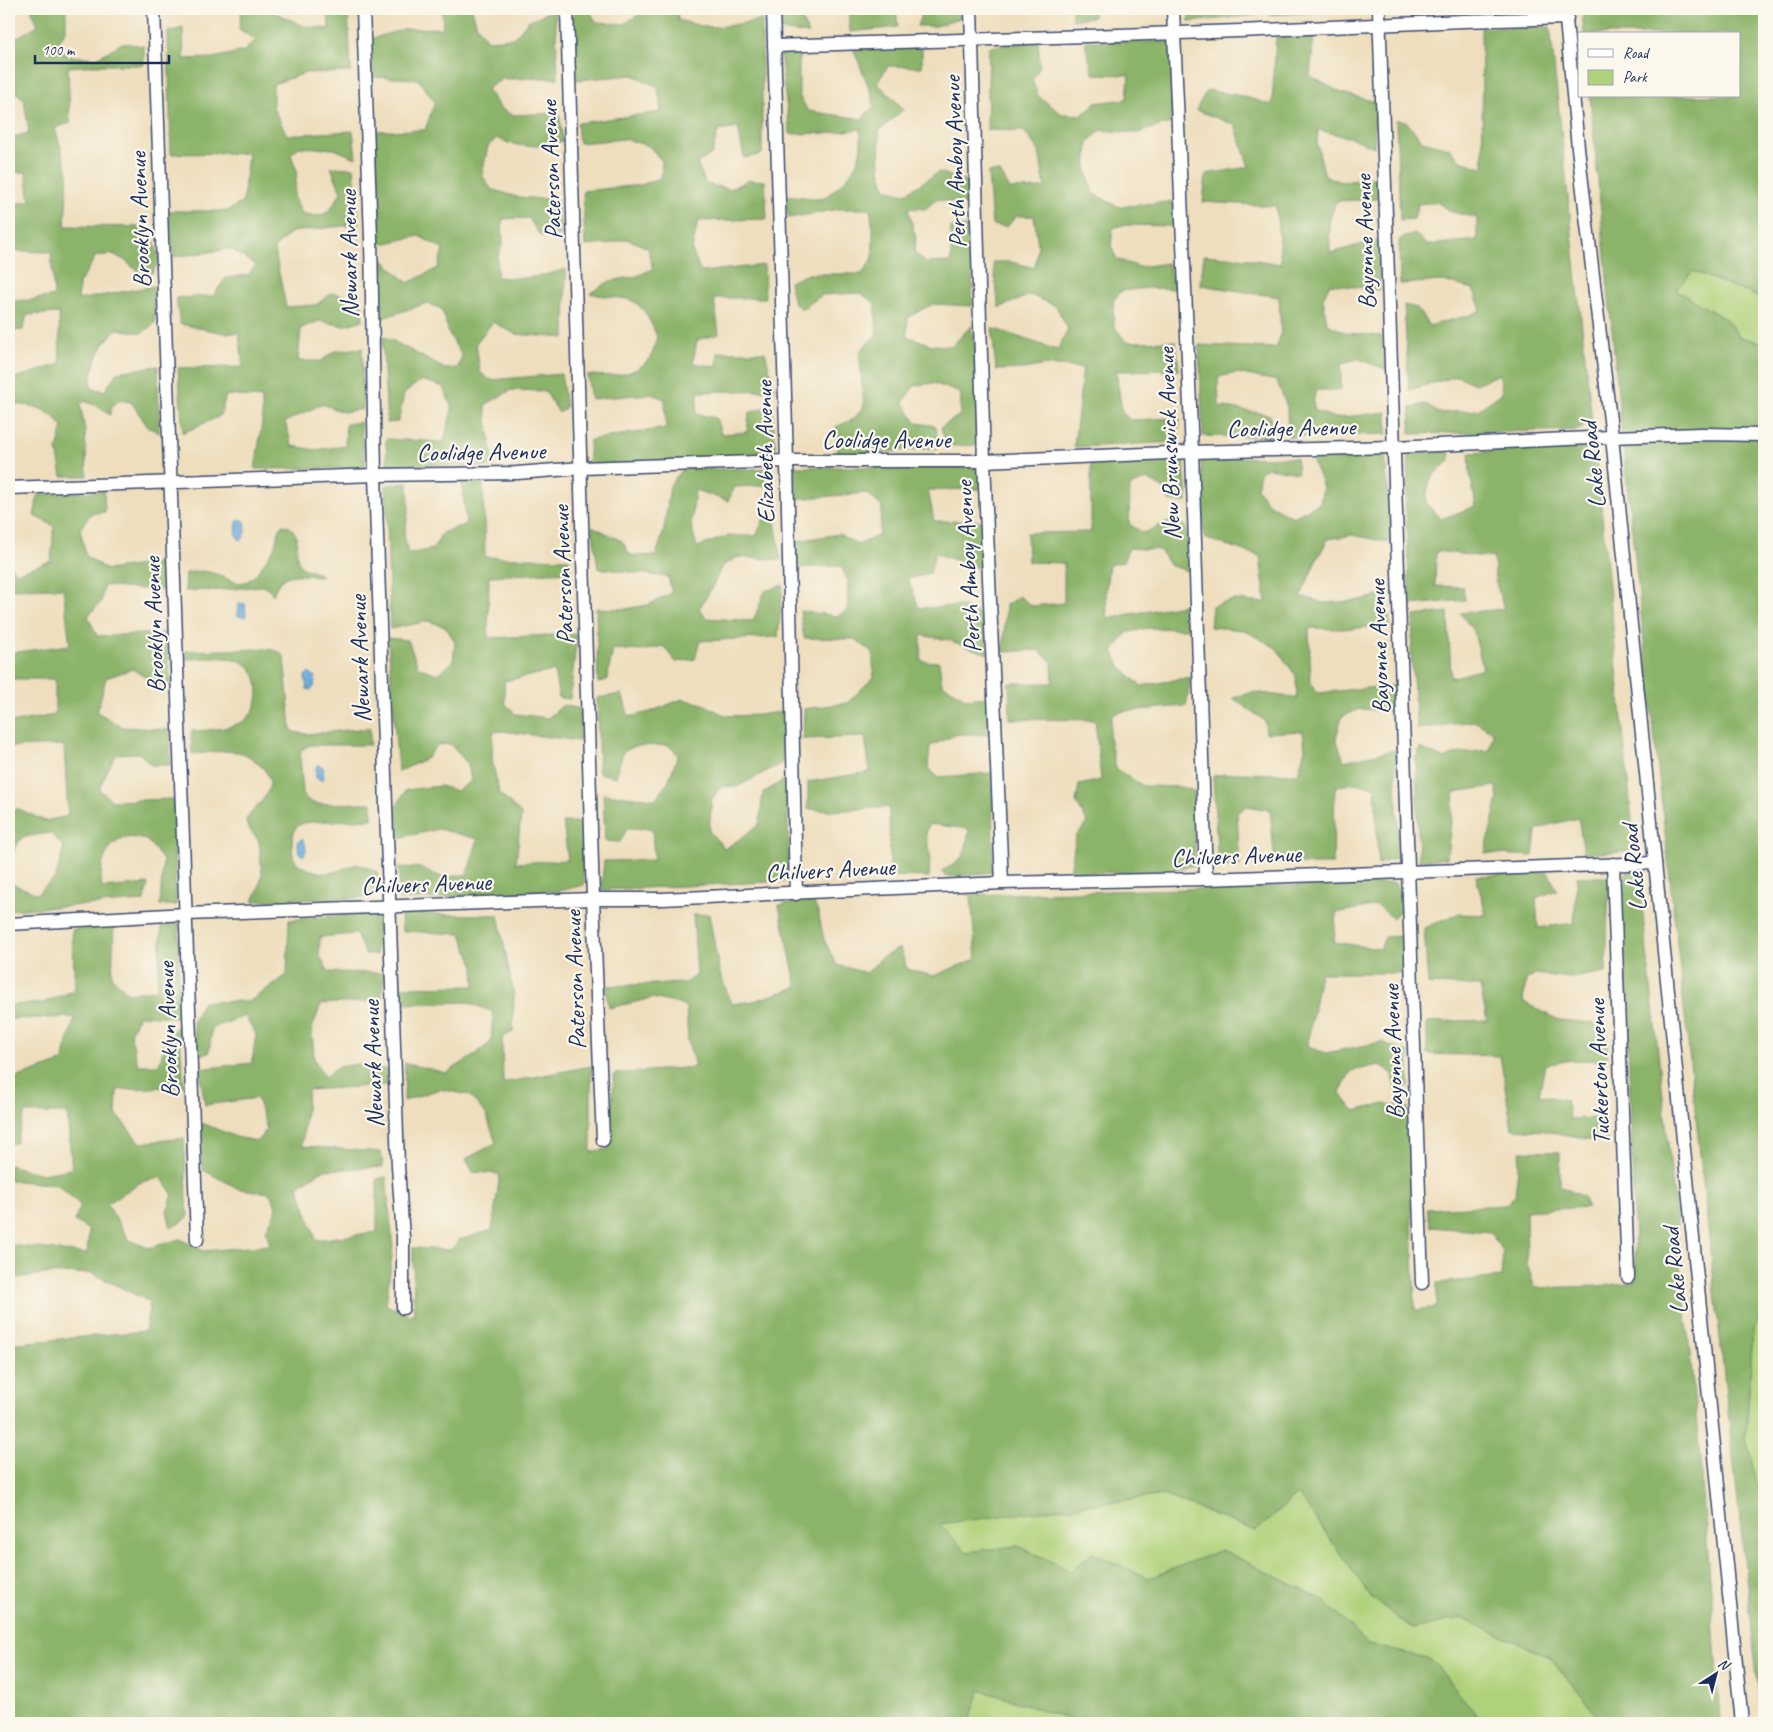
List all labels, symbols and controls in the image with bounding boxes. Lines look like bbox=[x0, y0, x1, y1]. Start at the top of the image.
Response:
scale bar bbox=[35, 32, 169, 64]
legend bbox=[1578, 32, 1740, 98]
text: 100 m bbox=[42, 41, 76, 60]
text: Road bbox=[1623, 44, 1650, 63]
text: Park bbox=[1623, 68, 1648, 87]
street label: Perth Amboy Avenue bbox=[936, 73, 974, 249]
street label: Paterson Avenue bbox=[533, 98, 569, 240]
street label: Brooklyn Avenue bbox=[122, 149, 158, 289]
street label: Bayonne Avenue bbox=[1347, 172, 1383, 310]
street label: Newark Avenue bbox=[332, 188, 366, 318]
street label: New Brunswick Avenue bbox=[1150, 345, 1188, 541]
street label: Elizabeth Avenue bbox=[748, 379, 782, 523]
street label: Coolidge Avenue bbox=[1226, 411, 1357, 445]
street label: Lake Road bbox=[1572, 416, 1613, 510]
street label: Coolidge Avenue bbox=[822, 424, 952, 456]
street label: Coolidge Avenue bbox=[416, 435, 547, 469]
street label: Perth Amboy Avenue bbox=[947, 478, 988, 654]
street label: Paterson Avenue bbox=[545, 503, 581, 645]
street label: Brooklyn Avenue bbox=[136, 554, 172, 694]
street label: Bayonne Avenue bbox=[1361, 577, 1397, 715]
street label: Newark Avenue bbox=[342, 593, 378, 723]
street label: Lake Road bbox=[1613, 819, 1654, 913]
street label: Chilvers Avenue bbox=[1171, 838, 1303, 874]
street label: Chilvers Avenue bbox=[764, 851, 897, 889]
street label: Chilvers Avenue bbox=[361, 866, 493, 902]
street label: Paterson Avenue bbox=[557, 908, 593, 1050]
street label: Brooklyn Avenue bbox=[150, 959, 186, 1099]
street label: Bayonne Avenue bbox=[1375, 982, 1411, 1120]
street label: Tuckerton Avenue bbox=[1580, 997, 1618, 1145]
street label: Newark Avenue bbox=[355, 998, 391, 1128]
street label: Lake Road bbox=[1654, 1222, 1695, 1316]
north arrow bbox=[1690, 1650, 1740, 1700]
text: N bbox=[1715, 1654, 1734, 1675]

